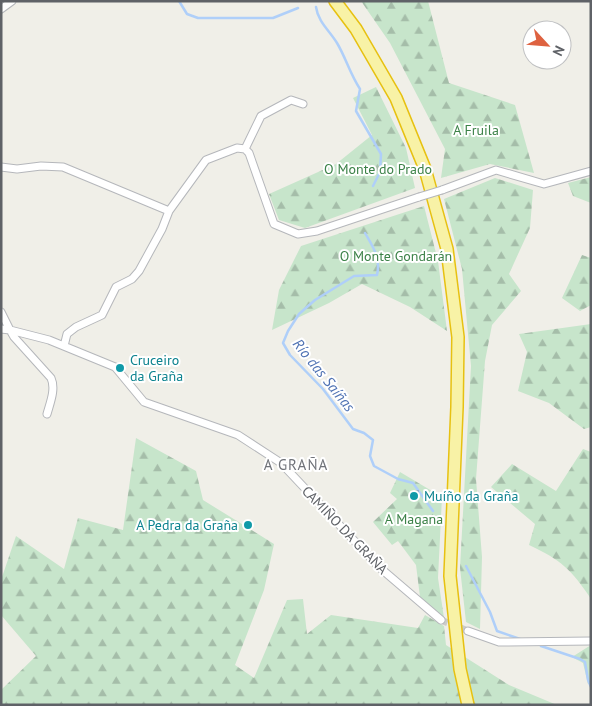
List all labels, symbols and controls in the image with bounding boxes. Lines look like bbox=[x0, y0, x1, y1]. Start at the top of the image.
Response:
north arrow bbox=[522, 20, 572, 70]
text: N bbox=[549, 43, 569, 59]
park label: A Fruila bbox=[453, 121, 499, 139]
park label: O Monte do Prado bbox=[324, 160, 432, 178]
park label: O Monte Gondarán bbox=[340, 247, 452, 265]
water label: Río das Saíñas bbox=[289, 335, 359, 415]
place label: Cruceiro da Graña bbox=[130, 351, 183, 385]
marker: Cruceiro da Graña bbox=[114, 362, 126, 374]
district label: A GRAÑA bbox=[264, 455, 328, 474]
street label: CAMIÑO DA GRAÑA bbox=[298, 482, 392, 579]
place label: Muíño da Graña bbox=[424, 487, 518, 505]
marker: Muíño da Graña bbox=[408, 490, 420, 502]
park label: A Magana bbox=[385, 510, 443, 528]
place label: A Pedra da Graña bbox=[136, 516, 238, 534]
marker: A Pedra da Graña bbox=[242, 519, 254, 531]

